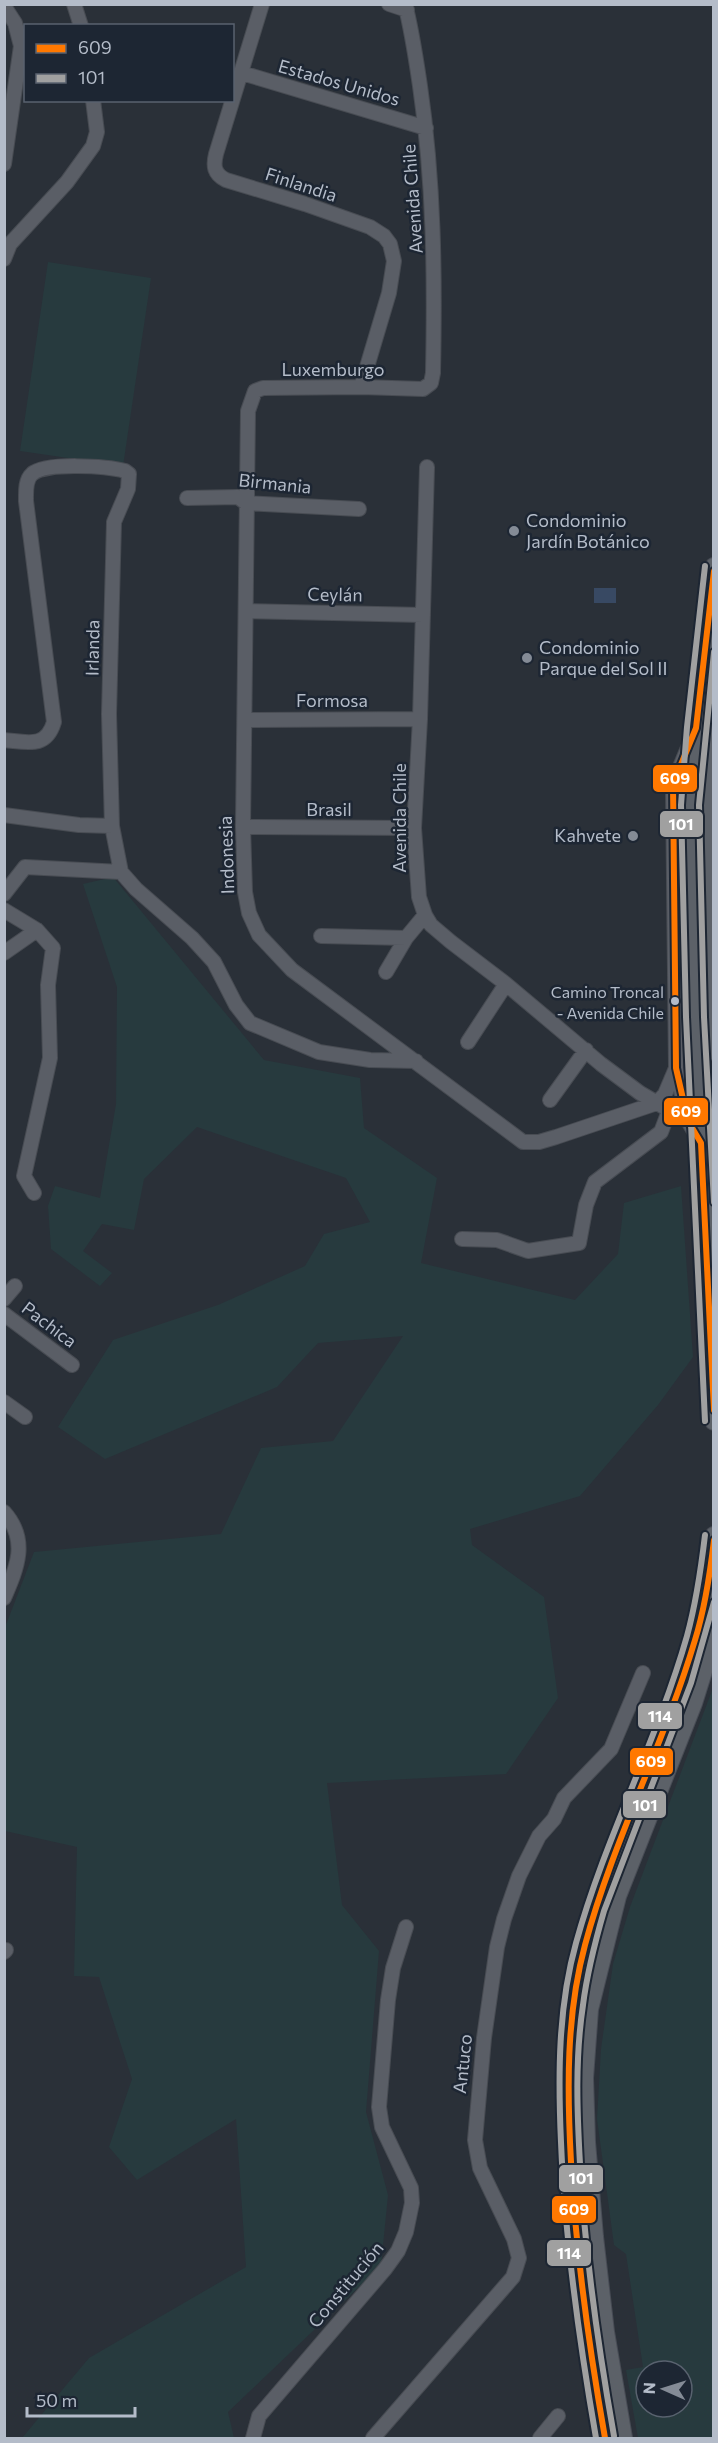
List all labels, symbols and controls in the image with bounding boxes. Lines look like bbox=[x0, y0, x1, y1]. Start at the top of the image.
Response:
legend bbox=[24, 24, 234, 102]
text: 609 bbox=[78, 36, 112, 58]
street label: Estados Unidos bbox=[276, 54, 403, 110]
text: 101 bbox=[78, 66, 105, 88]
street label: Avenida Chile bbox=[397, 144, 427, 255]
street label: Finlandia bbox=[263, 162, 340, 206]
street label: Luxemburgo bbox=[282, 358, 384, 380]
street label: Birmania bbox=[238, 468, 313, 498]
place label: Condominio Jardín Botánico bbox=[526, 509, 650, 552]
marker: Condominio Jardín Botánico bbox=[507, 524, 521, 538]
street label: Ceylán bbox=[307, 583, 363, 605]
street label: Irlanda bbox=[81, 620, 103, 676]
place label: Condominio Parque del Sol II bbox=[539, 636, 667, 679]
marker: Condominio Parque del Sol II bbox=[520, 651, 534, 665]
street label: Formosa bbox=[296, 689, 368, 711]
street label: Avenida Chile bbox=[388, 763, 410, 873]
line badge: 609 bbox=[652, 764, 698, 793]
text: 609 bbox=[660, 768, 690, 787]
street label: Brasil bbox=[306, 798, 352, 820]
line badge: 101 bbox=[659, 810, 704, 838]
text: 101 bbox=[668, 814, 694, 833]
street label: Indonesia bbox=[214, 815, 238, 895]
place label: Kahvete bbox=[554, 824, 621, 846]
marker: Kahvete bbox=[626, 829, 640, 843]
place label: Camino Troncal - Avenida Chile bbox=[551, 982, 664, 1022]
marker: Camino Troncal - Avenida Chile bbox=[669, 995, 681, 1007]
line badge: 609 bbox=[663, 1097, 709, 1126]
text: 609 bbox=[671, 1101, 701, 1120]
street label: Pachica bbox=[18, 1296, 81, 1352]
line badge: 114 bbox=[637, 1702, 683, 1730]
text: 114 bbox=[648, 1706, 672, 1725]
line badge: 609 bbox=[629, 1747, 674, 1776]
text: 609 bbox=[636, 1751, 666, 1770]
line badge: 101 bbox=[622, 1790, 667, 1819]
text: 101 bbox=[632, 1795, 658, 1814]
street label: Antuco bbox=[448, 2033, 476, 2095]
line badge: 101 bbox=[558, 2164, 604, 2193]
text: 101 bbox=[568, 2168, 594, 2187]
line badge: 609 bbox=[551, 2195, 597, 2224]
text: 609 bbox=[559, 2199, 589, 2218]
street label: Constitución bbox=[303, 2237, 388, 2332]
line badge: 114 bbox=[546, 2239, 592, 2267]
text: 114 bbox=[557, 2243, 581, 2262]
north arrow bbox=[634, 2359, 694, 2419]
scale bar bbox=[27, 2380, 135, 2418]
text: N bbox=[639, 2382, 658, 2395]
text: 50 m bbox=[36, 2389, 77, 2411]

